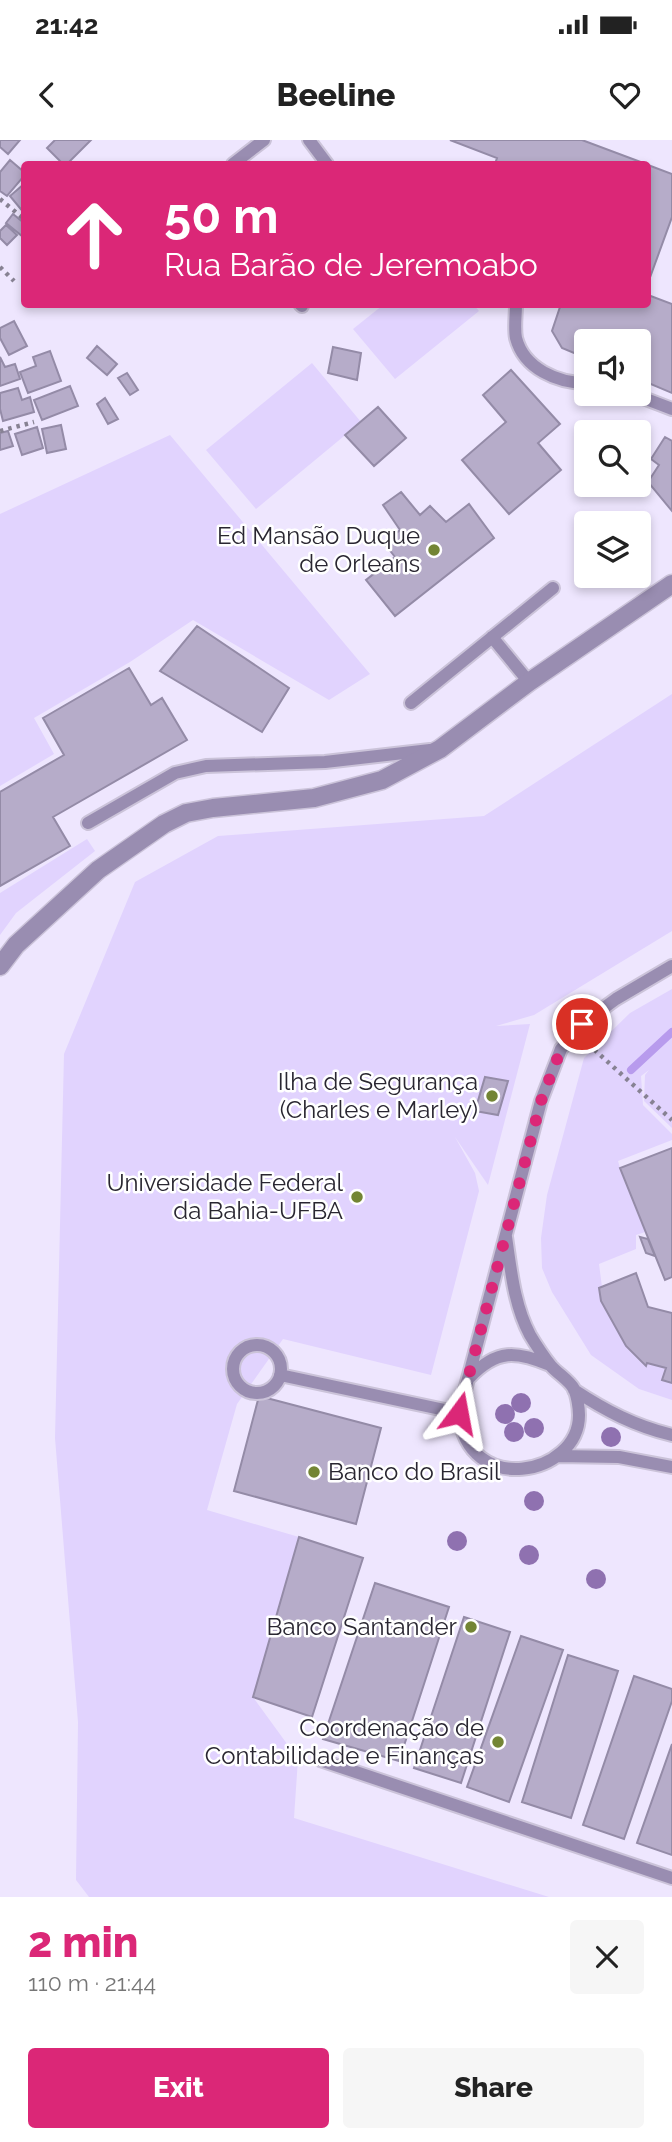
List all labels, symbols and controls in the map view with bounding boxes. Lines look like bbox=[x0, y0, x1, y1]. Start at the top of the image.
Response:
text: 21:42 bbox=[35, 10, 98, 40]
icon: back bbox=[28, 76, 66, 114]
text: Beeline bbox=[277, 76, 395, 113]
icon: heart bbox=[606, 76, 644, 114]
text: 50 m bbox=[164, 187, 279, 244]
icon: ahead bbox=[49, 189, 140, 280]
text: Rua Barão de Jeremoabo bbox=[164, 246, 538, 283]
map controls bbox=[574, 329, 651, 588]
button: sound bbox=[574, 329, 651, 406]
button: search bbox=[574, 420, 651, 497]
button: layers bbox=[574, 511, 651, 588]
place label: Ed Mansão Duque de Orleans bbox=[217, 521, 420, 578]
marker: Ed Mansão Duque de Orleans bbox=[426, 542, 442, 558]
pin bbox=[552, 994, 612, 1054]
icon: arrive bbox=[563, 1005, 601, 1043]
place label: Ilha de Segurança (Charles e Marley) bbox=[278, 1067, 478, 1124]
marker: Ilha de Segurança (Charles e Marley) bbox=[484, 1088, 500, 1104]
place label: Universidade Federal da Bahia-UFBA bbox=[107, 1168, 343, 1225]
marker: Universidade Federal da Bahia-UFBA bbox=[349, 1189, 365, 1205]
position arrow bbox=[422, 1376, 496, 1450]
place label: Banco do Brasil bbox=[328, 1457, 501, 1486]
marker: Banco do Brasil bbox=[306, 1464, 322, 1480]
place label: Banco Santander bbox=[266, 1612, 458, 1641]
marker: Banco Santander bbox=[463, 1619, 479, 1635]
place label: Coordenação de Contabilidade e Finanças bbox=[205, 1713, 484, 1770]
marker: Coordenação de Contabilidade e Finanças bbox=[490, 1734, 506, 1750]
text: 2 min bbox=[28, 1918, 138, 1967]
button: close bbox=[570, 1920, 644, 1994]
text: 110 m · 21:44 bbox=[28, 1969, 156, 1996]
button: Exit bbox=[28, 2048, 329, 2128]
button: Share bbox=[343, 2048, 644, 2128]

